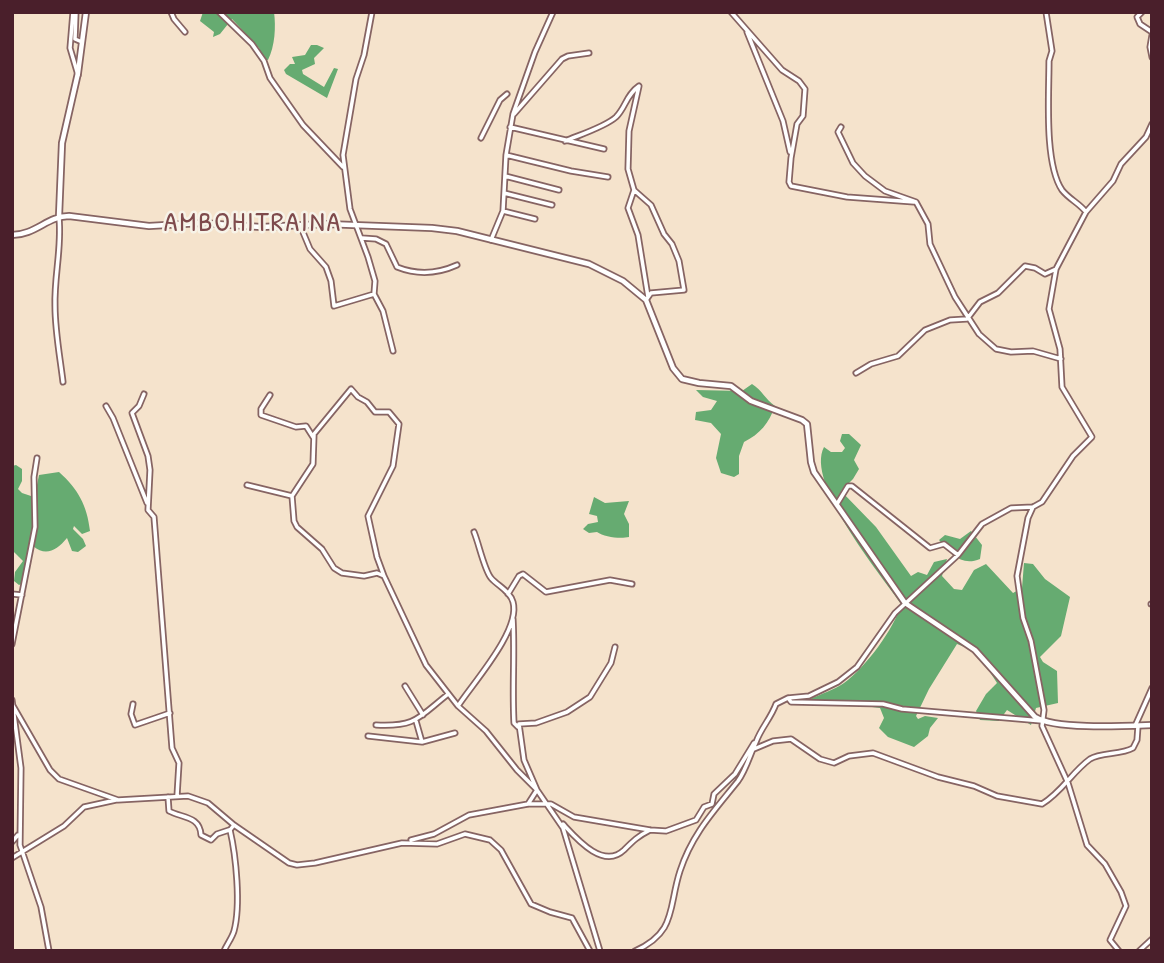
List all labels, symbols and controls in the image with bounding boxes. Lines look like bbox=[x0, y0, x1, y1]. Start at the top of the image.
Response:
district label: AMBOHITRAINA bbox=[165, 207, 341, 241]

